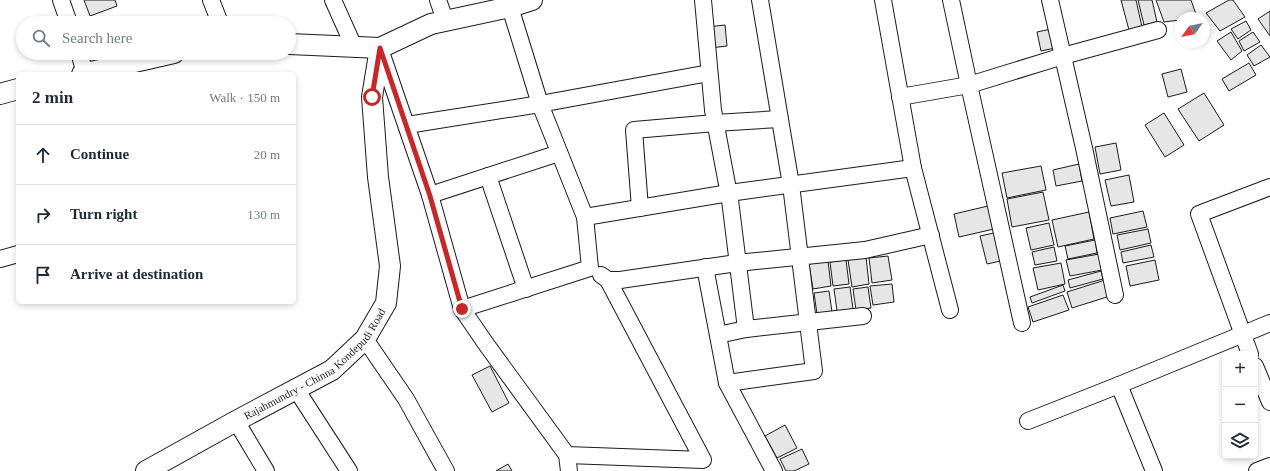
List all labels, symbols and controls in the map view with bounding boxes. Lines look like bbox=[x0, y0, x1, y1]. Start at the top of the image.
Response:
north arrow bbox=[1174, 12, 1210, 48]
search box bbox=[16, 16, 296, 60]
icon: search bbox=[30, 27, 52, 49]
text: Search here bbox=[62, 30, 132, 46]
text: 2 min bbox=[32, 88, 73, 107]
route start bbox=[363, 88, 381, 106]
text: Walk · 150 m bbox=[209, 90, 280, 105]
icon: ahead bbox=[32, 144, 54, 166]
text: Continue bbox=[70, 146, 129, 162]
text: 20 m bbox=[254, 147, 280, 162]
icon: right bbox=[32, 204, 54, 226]
text: Turn right bbox=[70, 206, 137, 222]
text: 130 m bbox=[247, 207, 280, 222]
icon: arrive bbox=[32, 264, 54, 286]
text: Arrive at destination bbox=[70, 266, 203, 282]
route end bbox=[453, 300, 471, 318]
street label: Rajahmundry - Chinna Kondepudi Road bbox=[242, 306, 388, 422]
map controls bbox=[1222, 351, 1258, 459]
button: + bbox=[1222, 351, 1258, 387]
button: − bbox=[1222, 387, 1258, 423]
button: layers bbox=[1222, 423, 1258, 459]

